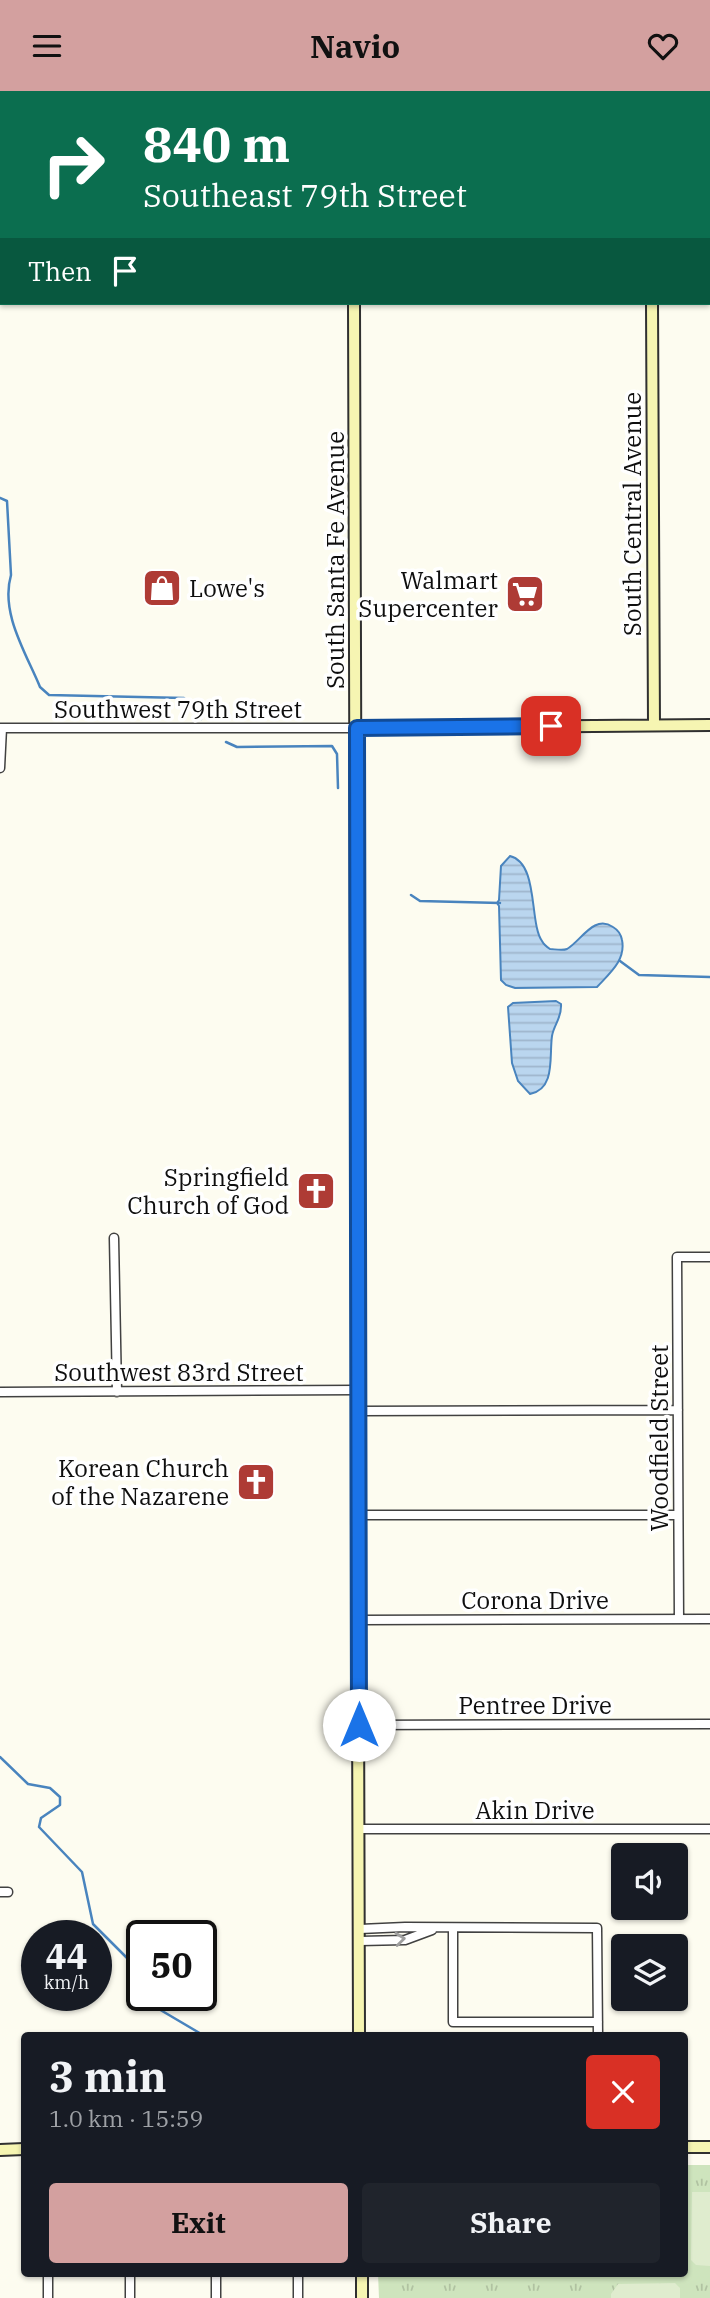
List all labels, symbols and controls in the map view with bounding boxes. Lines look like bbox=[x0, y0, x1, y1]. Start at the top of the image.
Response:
text: Navio bbox=[310, 25, 400, 67]
icon: menu bbox=[28, 27, 66, 65]
icon: heart bbox=[644, 27, 682, 65]
text: 840 m bbox=[143, 112, 290, 175]
icon: right bbox=[28, 119, 119, 210]
text: Southeast 79th Street bbox=[143, 174, 467, 216]
icon: arrive bbox=[106, 252, 144, 290]
text: Then bbox=[28, 254, 92, 288]
street label: South Central Avenue bbox=[616, 392, 648, 636]
street label: South Santa Fe Avenue bbox=[319, 431, 351, 689]
place label: Walmart Supercenter bbox=[358, 564, 498, 624]
shop icon: Lowe's bbox=[141, 567, 183, 609]
place label: Lowe's bbox=[189, 572, 265, 604]
supermarket icon: Walmart Supercenter bbox=[504, 573, 546, 615]
street label: Southwest 79th Street bbox=[54, 693, 302, 725]
pin bbox=[521, 696, 581, 756]
icon: arrive bbox=[532, 707, 570, 745]
place label: Springfield Church of God bbox=[127, 1161, 289, 1221]
church icon: Springfield Church of God bbox=[295, 1170, 337, 1212]
street label: Woodfield Street bbox=[643, 1344, 675, 1532]
street label: Southwest 83rd Street bbox=[54, 1356, 304, 1388]
place label: Korean Church of the Nazarene bbox=[51, 1452, 229, 1512]
church icon: Korean Church of the Nazarene bbox=[235, 1461, 277, 1503]
street label: Corona Drive bbox=[461, 1584, 609, 1616]
position arrow bbox=[322, 1688, 396, 1762]
street label: Pentree Drive bbox=[458, 1689, 612, 1721]
street label: Akin Drive bbox=[475, 1794, 595, 1826]
map controls bbox=[611, 1843, 688, 2011]
button: sound bbox=[611, 1843, 688, 1920]
speed limit sign: 50 bbox=[126, 1920, 217, 2011]
one-way arrow bbox=[395, 1932, 406, 1947]
text: 44 bbox=[45, 1933, 88, 1979]
button: layers bbox=[611, 1934, 688, 2011]
text: km/h bbox=[44, 1971, 89, 1994]
text: 3 min bbox=[49, 2049, 167, 2104]
button: close bbox=[586, 2055, 660, 2129]
text: 1.0 km · 15:59 bbox=[49, 2103, 203, 2133]
button: Exit bbox=[49, 2183, 348, 2263]
button: Share bbox=[362, 2183, 660, 2263]

